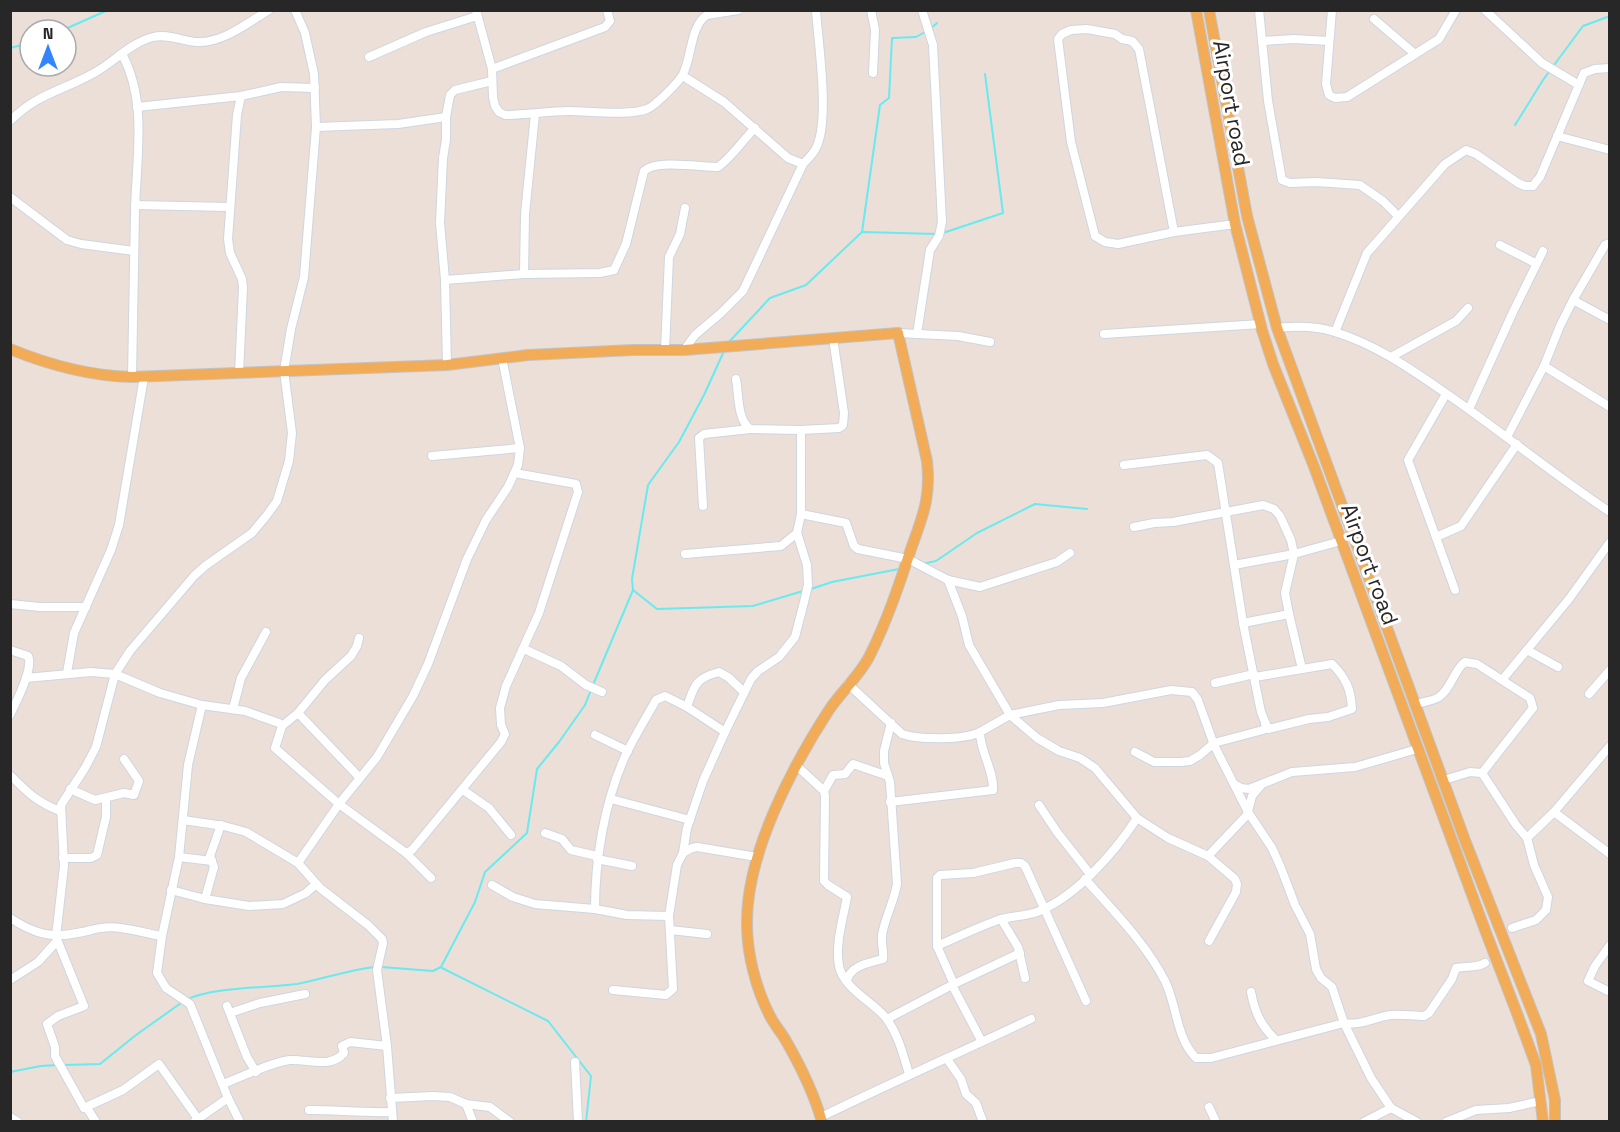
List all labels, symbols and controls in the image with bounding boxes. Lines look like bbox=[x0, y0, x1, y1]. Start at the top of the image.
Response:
north arrow bbox=[18, 18, 78, 78]
text: N bbox=[43, 23, 53, 44]
street label: Airport road bbox=[1207, 38, 1257, 168]
street label: Airport road bbox=[1335, 499, 1405, 629]

